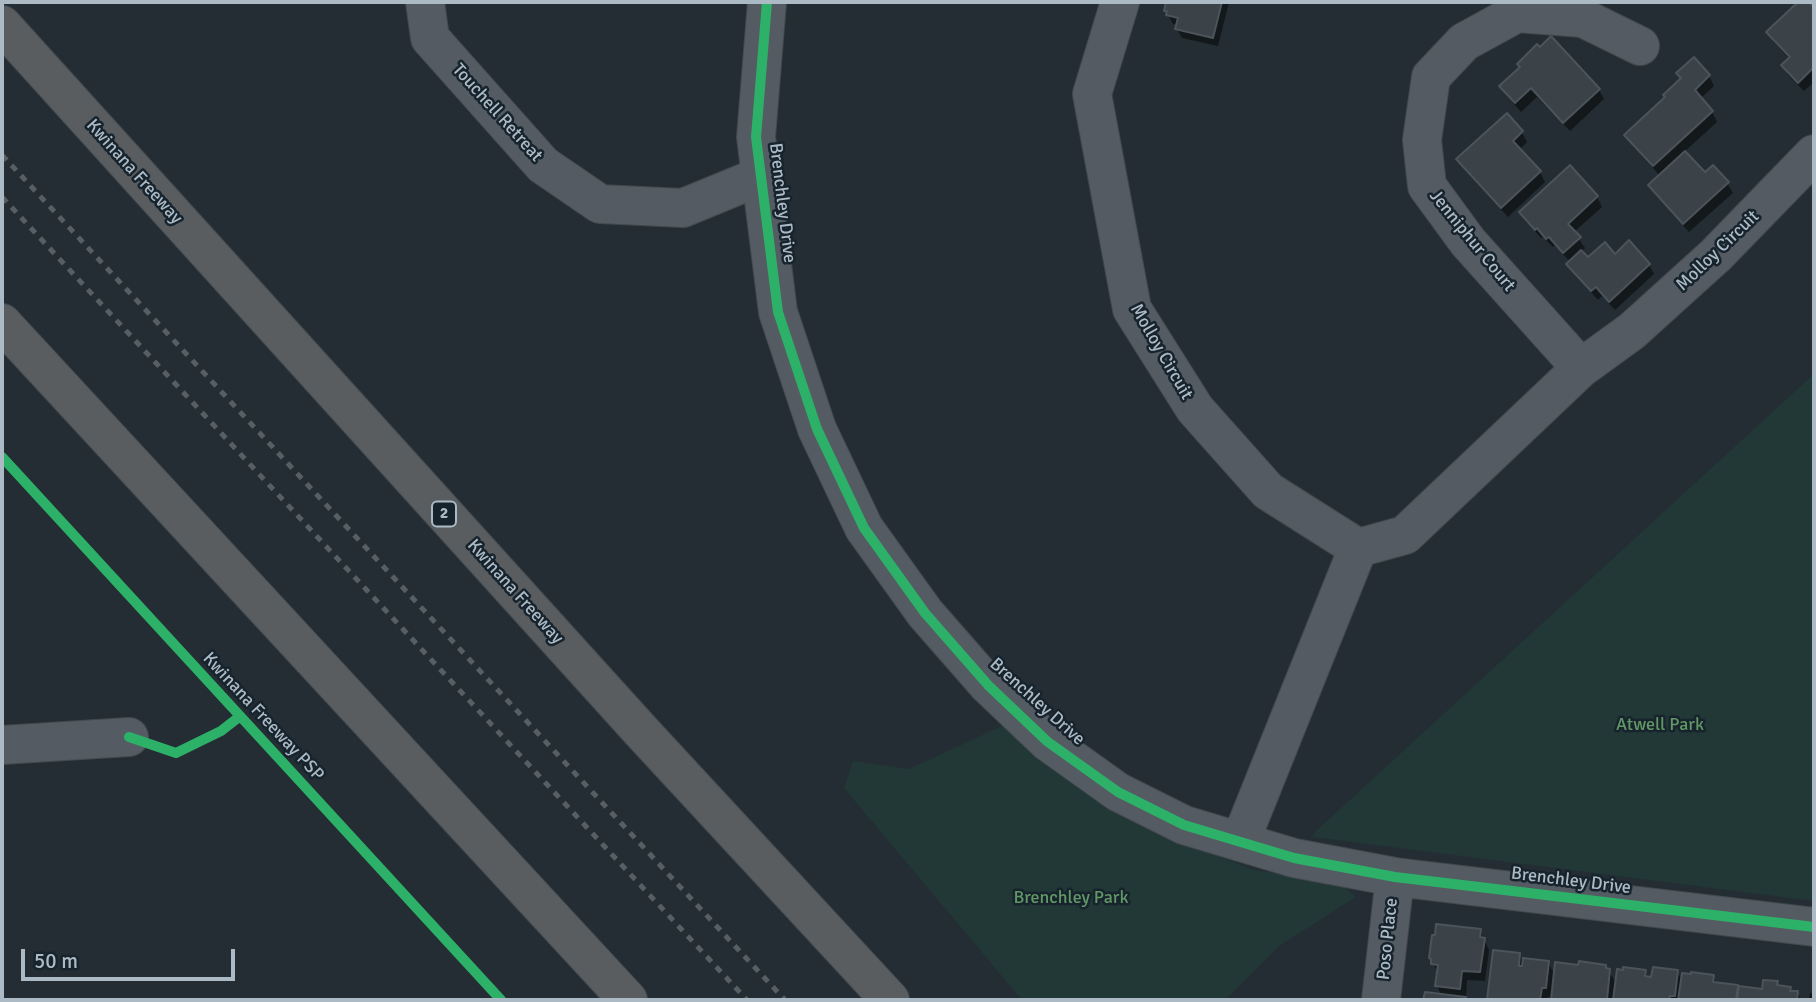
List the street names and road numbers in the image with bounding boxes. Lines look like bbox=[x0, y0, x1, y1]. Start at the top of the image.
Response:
street label: Touchell Retreat bbox=[447, 59, 547, 167]
street label: Kwinana Freeway bbox=[81, 115, 187, 229]
street label: Brenchley Drive bbox=[764, 142, 800, 264]
street label: Jenniphur Court bbox=[1424, 186, 1520, 296]
street label: Molloy Circuit bbox=[1672, 206, 1764, 296]
street label: Molloy Circuit bbox=[1125, 300, 1197, 404]
road number: 2 bbox=[432, 502, 456, 526]
street label: Kwinana Freeway bbox=[462, 535, 568, 649]
street label: Kwinana Freeway PSP bbox=[198, 648, 328, 786]
street label: Brenchley Drive bbox=[985, 654, 1089, 750]
street label: Brenchley Drive bbox=[1510, 863, 1632, 899]
street label: Poso Place bbox=[1373, 897, 1403, 981]

